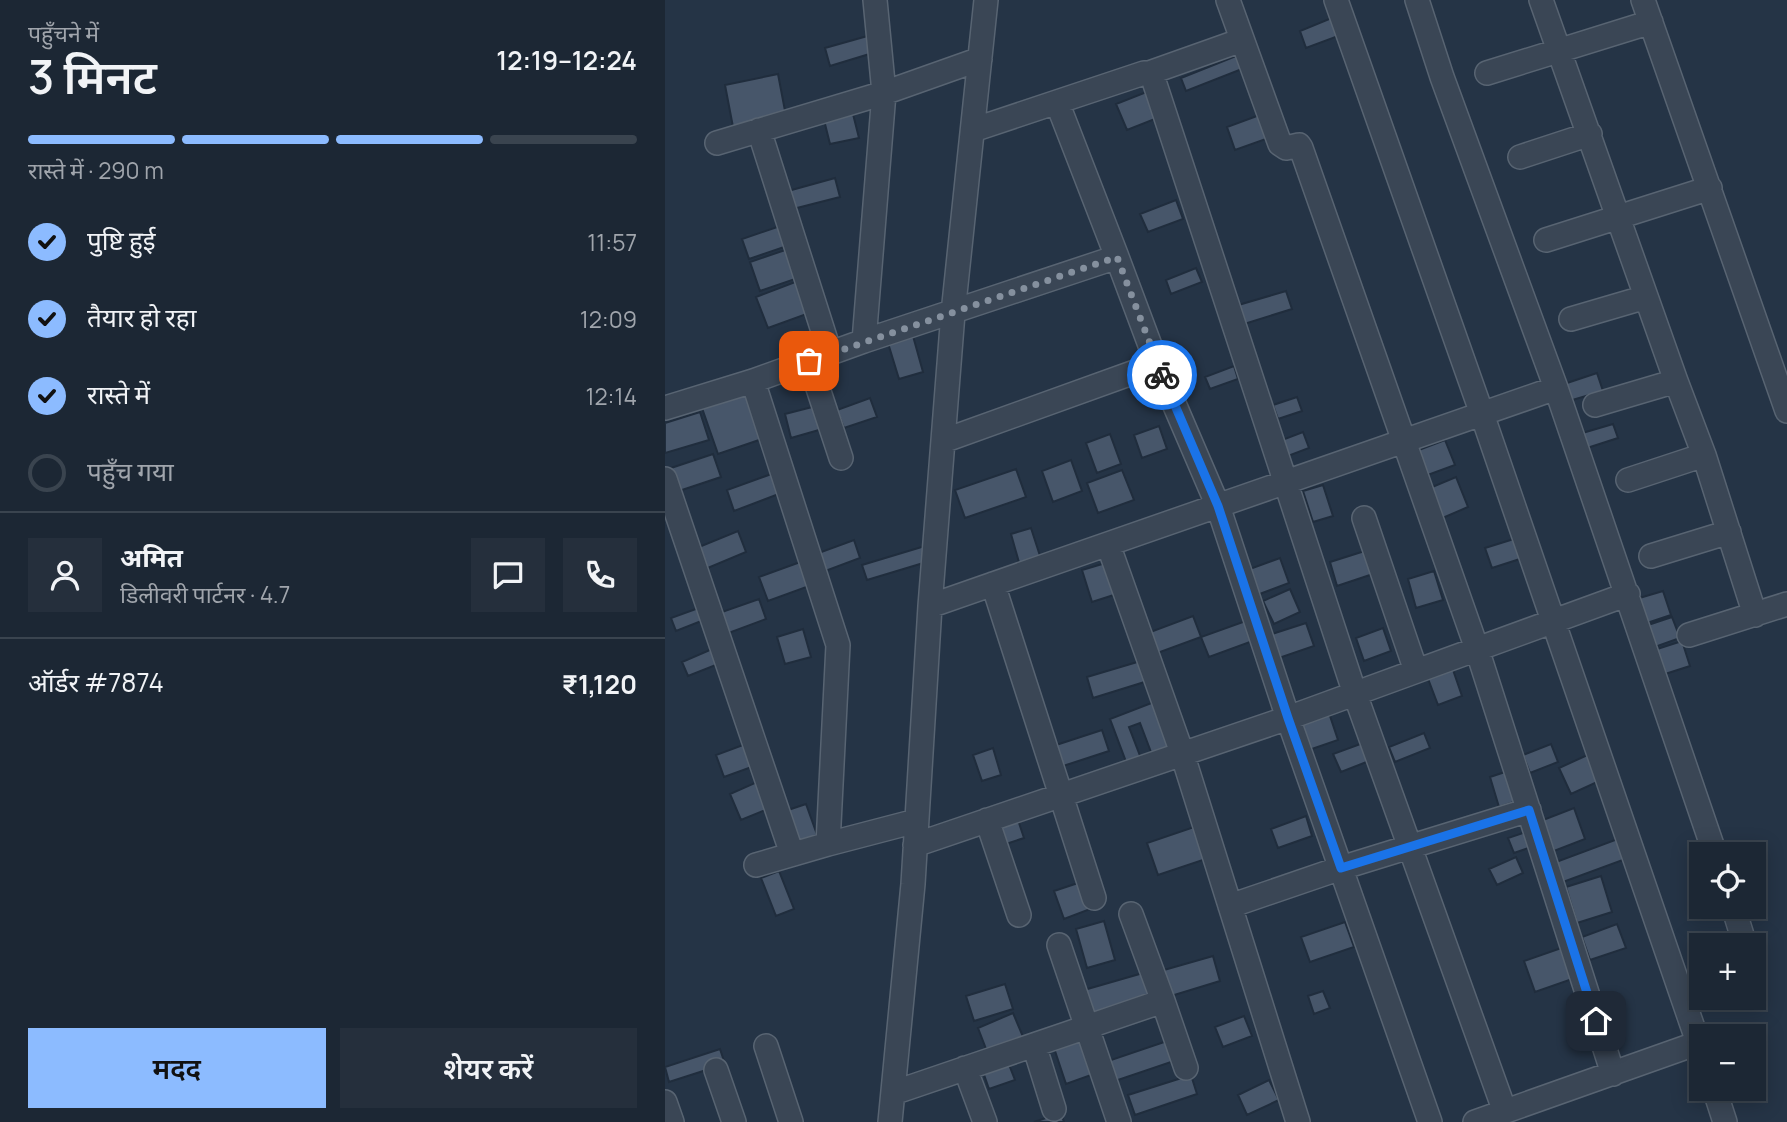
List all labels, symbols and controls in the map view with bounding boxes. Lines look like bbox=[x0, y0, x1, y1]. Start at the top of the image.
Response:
text: पहुँचने में bbox=[28, 17, 99, 49]
text: 12:19–12:24 bbox=[496, 42, 637, 78]
text: 3 मिनट bbox=[28, 45, 157, 108]
text: रास्ते में · 290 m bbox=[28, 154, 164, 186]
text: पुष्टि हुई bbox=[87, 222, 155, 258]
icon: check bbox=[28, 223, 66, 261]
text: 11:57 bbox=[587, 226, 637, 258]
text: तैयार हो रहा bbox=[87, 299, 196, 335]
icon: check bbox=[28, 300, 66, 338]
text: 12:09 bbox=[580, 303, 637, 335]
pin bbox=[779, 331, 839, 391]
courier bbox=[1127, 340, 1197, 410]
icon: bag bbox=[790, 342, 828, 380]
icon: bike bbox=[1143, 356, 1181, 394]
text: रास्ते में bbox=[87, 376, 150, 412]
icon: check bbox=[28, 377, 66, 415]
text: 12:14 bbox=[586, 380, 637, 412]
text: पहुँच गया bbox=[87, 453, 174, 489]
button: person bbox=[28, 538, 102, 612]
button: chat bbox=[471, 538, 545, 612]
button: phone bbox=[563, 538, 637, 612]
text: अमित bbox=[120, 539, 183, 575]
text: डिलीवरी पार्टनर · 4.7 bbox=[120, 578, 290, 610]
text: ऑर्डर #7874 bbox=[28, 664, 164, 700]
text: ₹1,120 bbox=[562, 666, 637, 702]
map controls bbox=[1689, 842, 1766, 1101]
button: locate bbox=[1689, 842, 1766, 919]
button: + bbox=[1689, 933, 1766, 1010]
pin bbox=[1566, 991, 1626, 1051]
icon: home bbox=[1577, 1002, 1615, 1040]
button: − bbox=[1689, 1024, 1766, 1101]
button: मदद bbox=[28, 1028, 326, 1108]
button: शेयर करें bbox=[340, 1028, 637, 1108]

